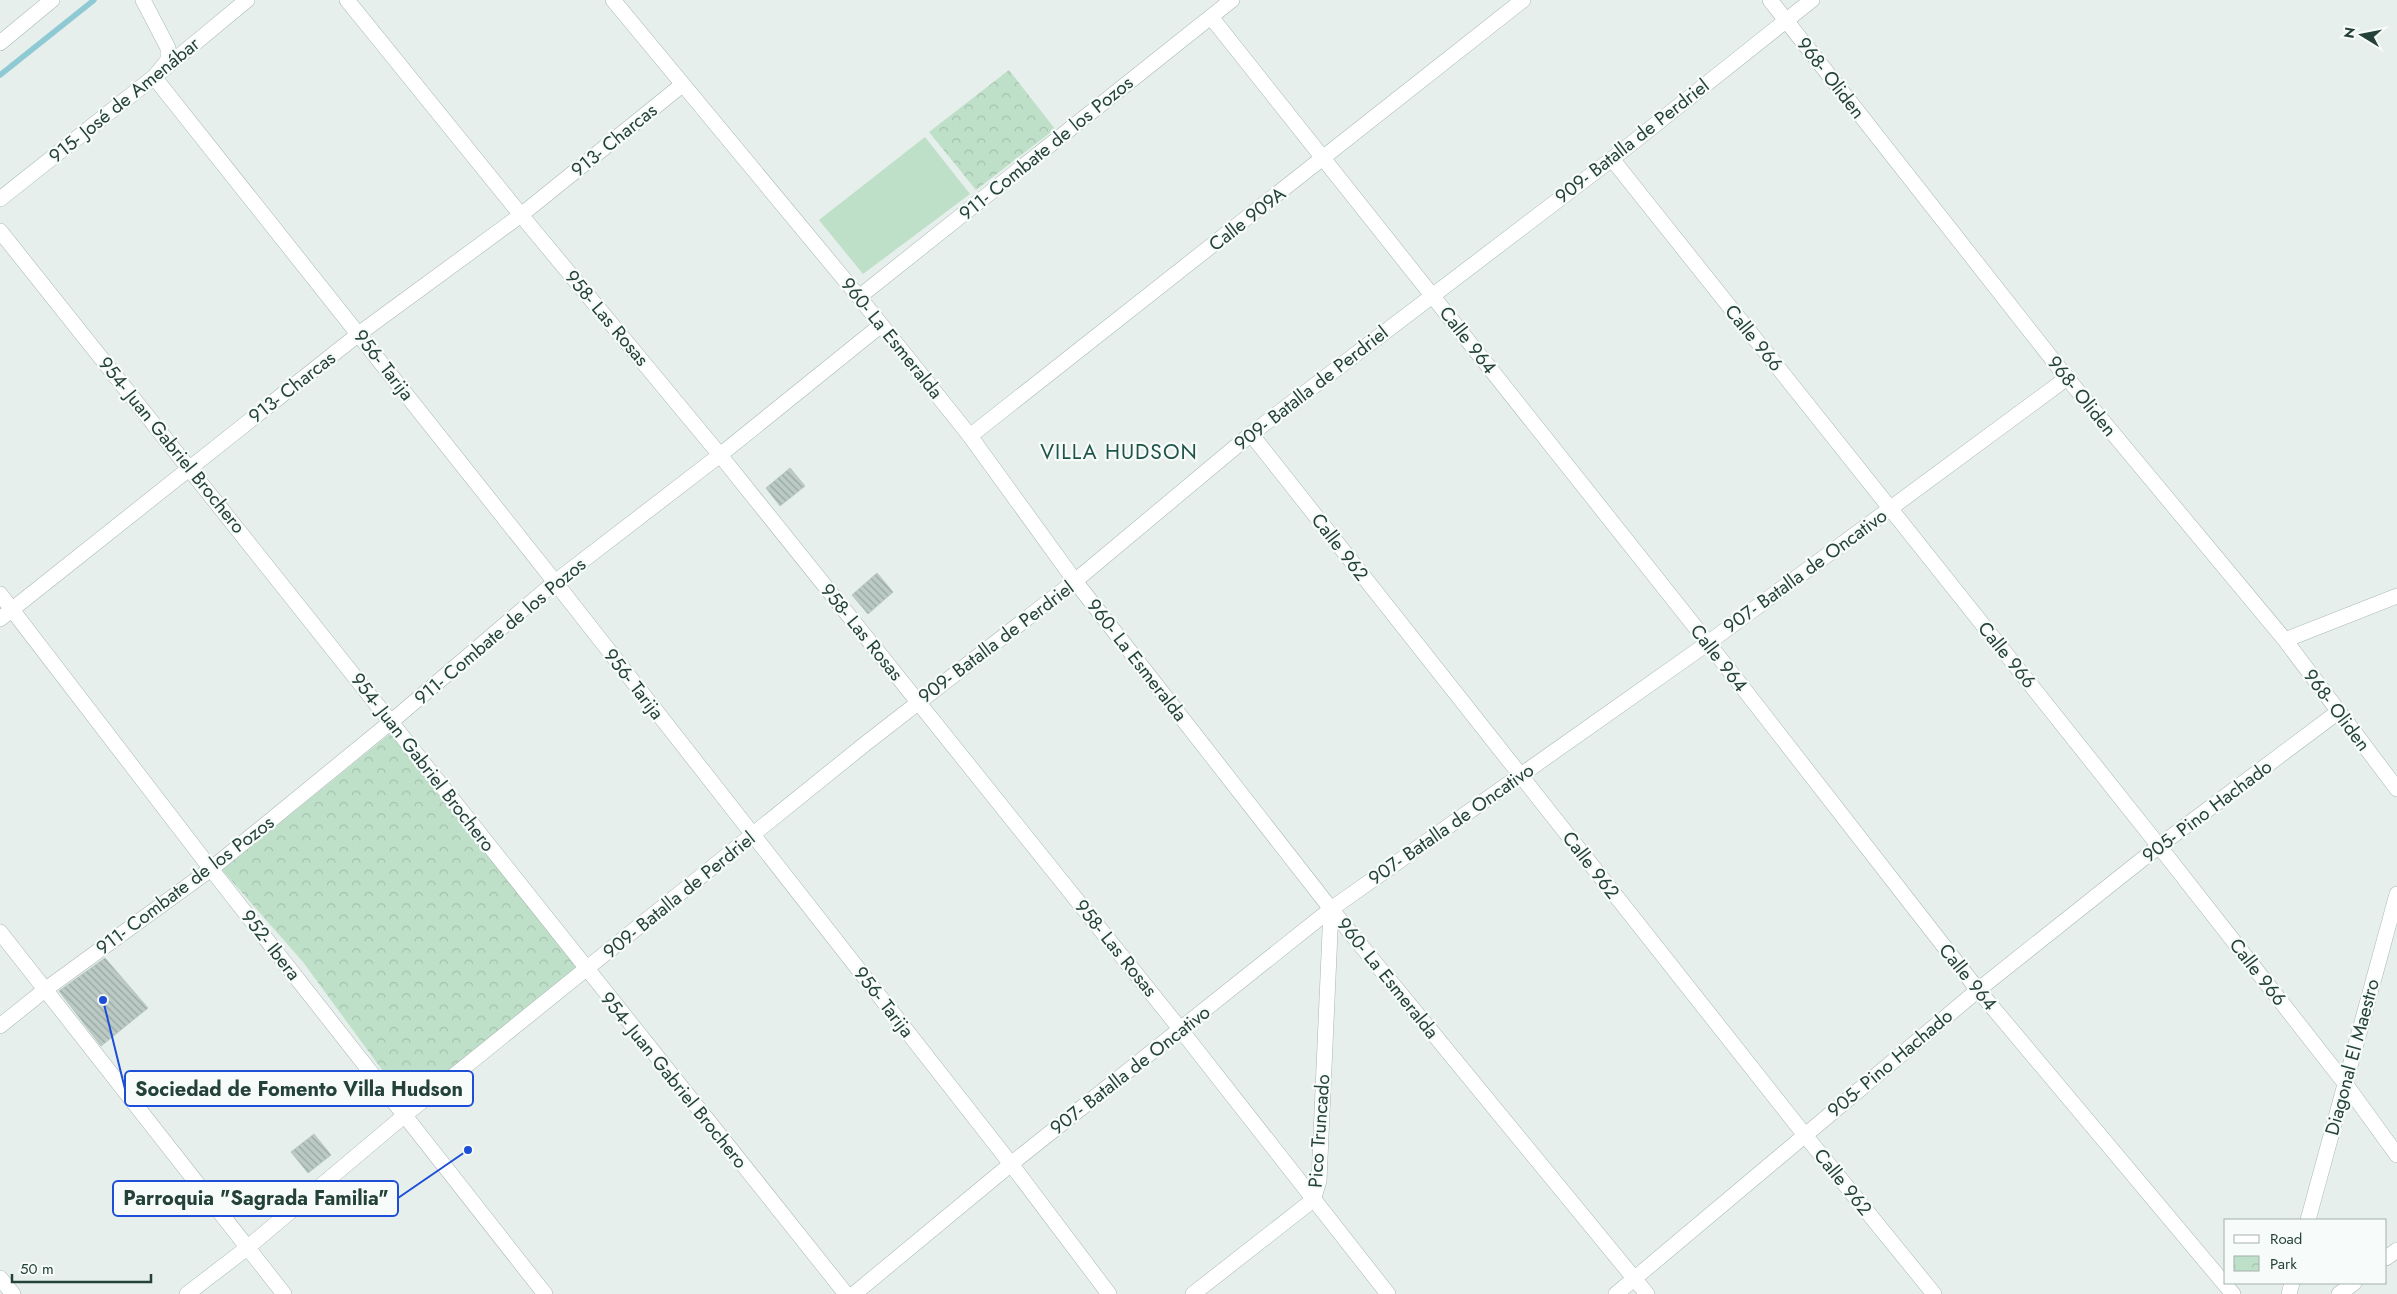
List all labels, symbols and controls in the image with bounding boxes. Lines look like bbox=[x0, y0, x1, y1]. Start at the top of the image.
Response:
north arrow bbox=[2337, 10, 2387, 60]
text: N bbox=[2338, 26, 2360, 40]
street label: 915- José de Amenábar bbox=[43, 30, 206, 169]
street label: 968- Oliden bbox=[1791, 32, 1871, 124]
street label: 911- Combate de los Pozos bbox=[953, 69, 1139, 227]
street label: 909- Batalla de Perdriel bbox=[1549, 72, 1715, 210]
street label: 913- Charcas bbox=[565, 97, 663, 183]
street label: Calle 909A bbox=[1203, 180, 1291, 258]
street label: 958- Las Rosas bbox=[559, 264, 656, 372]
street label: 960- La Esmeralda bbox=[835, 272, 949, 404]
street label: Calle 966 bbox=[1719, 299, 1789, 377]
street label: Calle 964 bbox=[1433, 300, 1503, 380]
street label: 909- Batalla de Perdriel bbox=[1228, 319, 1394, 457]
street label: 956- Tarija bbox=[348, 324, 420, 406]
street label: 913- Charcas bbox=[243, 344, 341, 430]
street label: 968- Oliden bbox=[2041, 350, 2123, 442]
street label: 954- Juan Gabriel Brochero bbox=[92, 351, 252, 539]
district label: VILLA HUDSON bbox=[1040, 437, 1198, 467]
street label: 907- Batalla de Oncativo bbox=[1718, 502, 1892, 640]
street label: Calle 962 bbox=[1305, 508, 1375, 586]
street label: 911- Combate de los Pozos bbox=[408, 551, 592, 711]
street label: 909- Batalla de Perdriel bbox=[912, 574, 1080, 710]
street label: 958- Las Rosas bbox=[814, 578, 910, 687]
street label: 960- La Esmeralda bbox=[1080, 593, 1194, 727]
street label: Calle 966 bbox=[1972, 616, 2042, 694]
street label: Calle 964 bbox=[1684, 618, 1754, 698]
street label: 956- Tarija bbox=[598, 643, 670, 725]
street label: 968- Oliden bbox=[2297, 663, 2377, 757]
street label: 954- Juan Gabriel Brochero bbox=[344, 667, 502, 857]
street label: 905- Pino Hachado bbox=[2136, 753, 2278, 869]
street label: 907- Batalla de Oncativo bbox=[1363, 757, 1539, 891]
street label: 911- Combate de los Pozos bbox=[90, 809, 280, 961]
street label: 909- Batalla de Perdriel bbox=[597, 825, 761, 965]
street label: Calle 962 bbox=[1556, 826, 1626, 904]
street label: 958- Las Rosas bbox=[1068, 894, 1164, 1003]
street label: 952- Ibera bbox=[235, 904, 307, 986]
street label: 960- La Esmeralda bbox=[1331, 912, 1445, 1044]
street label: Calle 966 bbox=[2223, 932, 2293, 1012]
street label: Calle 964 bbox=[1933, 938, 2003, 1016]
street label: 956- Tarija bbox=[848, 961, 920, 1043]
street label: Diagonal El Maestro bbox=[2318, 976, 2386, 1138]
street label: 954- Juan Gabriel Brochero bbox=[594, 986, 754, 1174]
street label: 907- Batalla de Oncativo bbox=[1044, 999, 1216, 1141]
street label: 905- Pino Hachado bbox=[1821, 1002, 1959, 1124]
callout: Sociedad de Fomento Villa Hudson bbox=[125, 1071, 473, 1106]
street label: Pico Truncado bbox=[1302, 1073, 1336, 1189]
text: Sociedad de Fomento Villa Hudson bbox=[135, 1075, 463, 1104]
street label: Calle 962 bbox=[1808, 1143, 1878, 1221]
callout: Parroquia "Sagrada Familia" bbox=[113, 1181, 398, 1216]
text: Parroquia "Sagrada Familia" bbox=[123, 1184, 389, 1213]
legend bbox=[2224, 1219, 2387, 1284]
text: Road bbox=[2270, 1228, 2302, 1250]
scale bar bbox=[12, 1252, 151, 1284]
text: Park bbox=[2270, 1253, 2297, 1275]
text: 50 m bbox=[20, 1258, 54, 1280]

